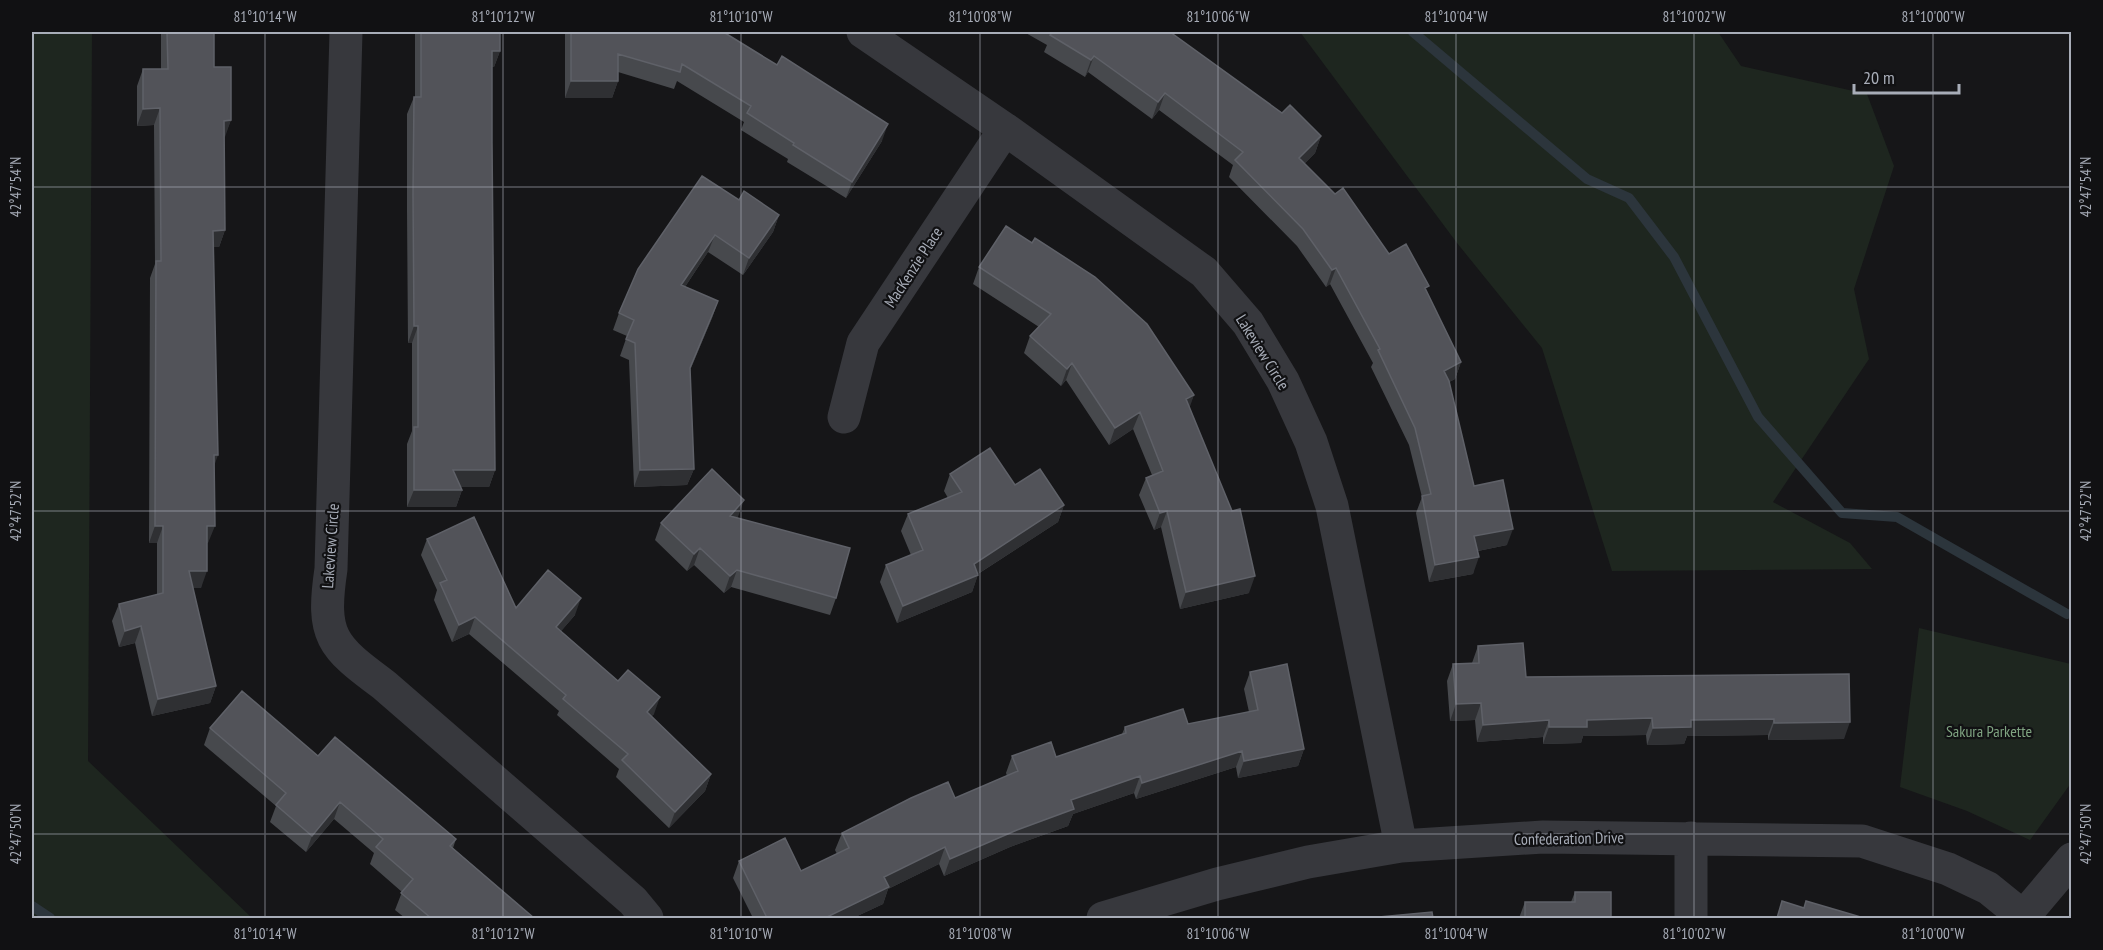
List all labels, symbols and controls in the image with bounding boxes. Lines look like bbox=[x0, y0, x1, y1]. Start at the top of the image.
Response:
text: 81°10'14"W bbox=[233, 7, 297, 26]
text: 81°10'12"W bbox=[471, 7, 535, 26]
text: 81°10'10"W bbox=[709, 7, 773, 26]
text: 81°10'08"W bbox=[948, 7, 1012, 26]
text: 81°10'06"W bbox=[1186, 7, 1250, 26]
text: 81°10'04"W bbox=[1424, 7, 1488, 26]
text: 81°10'02"W bbox=[1662, 7, 1726, 26]
text: 81°10'00"W bbox=[1901, 7, 1965, 26]
scale bar bbox=[1854, 57, 1959, 95]
text: 20 m bbox=[1863, 66, 1895, 89]
text: 42°47'54"N bbox=[6, 157, 25, 217]
text: 42°47'54"N bbox=[2076, 157, 2095, 217]
street label: MacKenzie Place bbox=[880, 223, 946, 311]
street label: Lakeview Circle bbox=[1232, 311, 1294, 393]
text: 42°47'52"N bbox=[6, 481, 25, 541]
text: 42°47'52"N bbox=[2076, 481, 2095, 541]
street label: Lakeview Circle bbox=[317, 503, 343, 589]
park label: Sakura Parkette bbox=[1946, 721, 2032, 741]
text: 42°47'50"N bbox=[6, 804, 25, 864]
text: 42°47'50"N bbox=[2076, 804, 2095, 864]
street label: Confederation Drive bbox=[1514, 827, 1624, 849]
text: 81°10'14"W bbox=[233, 924, 297, 943]
text: 81°10'12"W bbox=[471, 924, 535, 943]
text: 81°10'10"W bbox=[709, 924, 773, 943]
text: 81°10'08"W bbox=[948, 924, 1012, 943]
text: 81°10'06"W bbox=[1186, 924, 1250, 943]
text: 81°10'04"W bbox=[1424, 924, 1488, 943]
text: 81°10'02"W bbox=[1662, 924, 1726, 943]
text: 81°10'00"W bbox=[1901, 924, 1965, 943]

